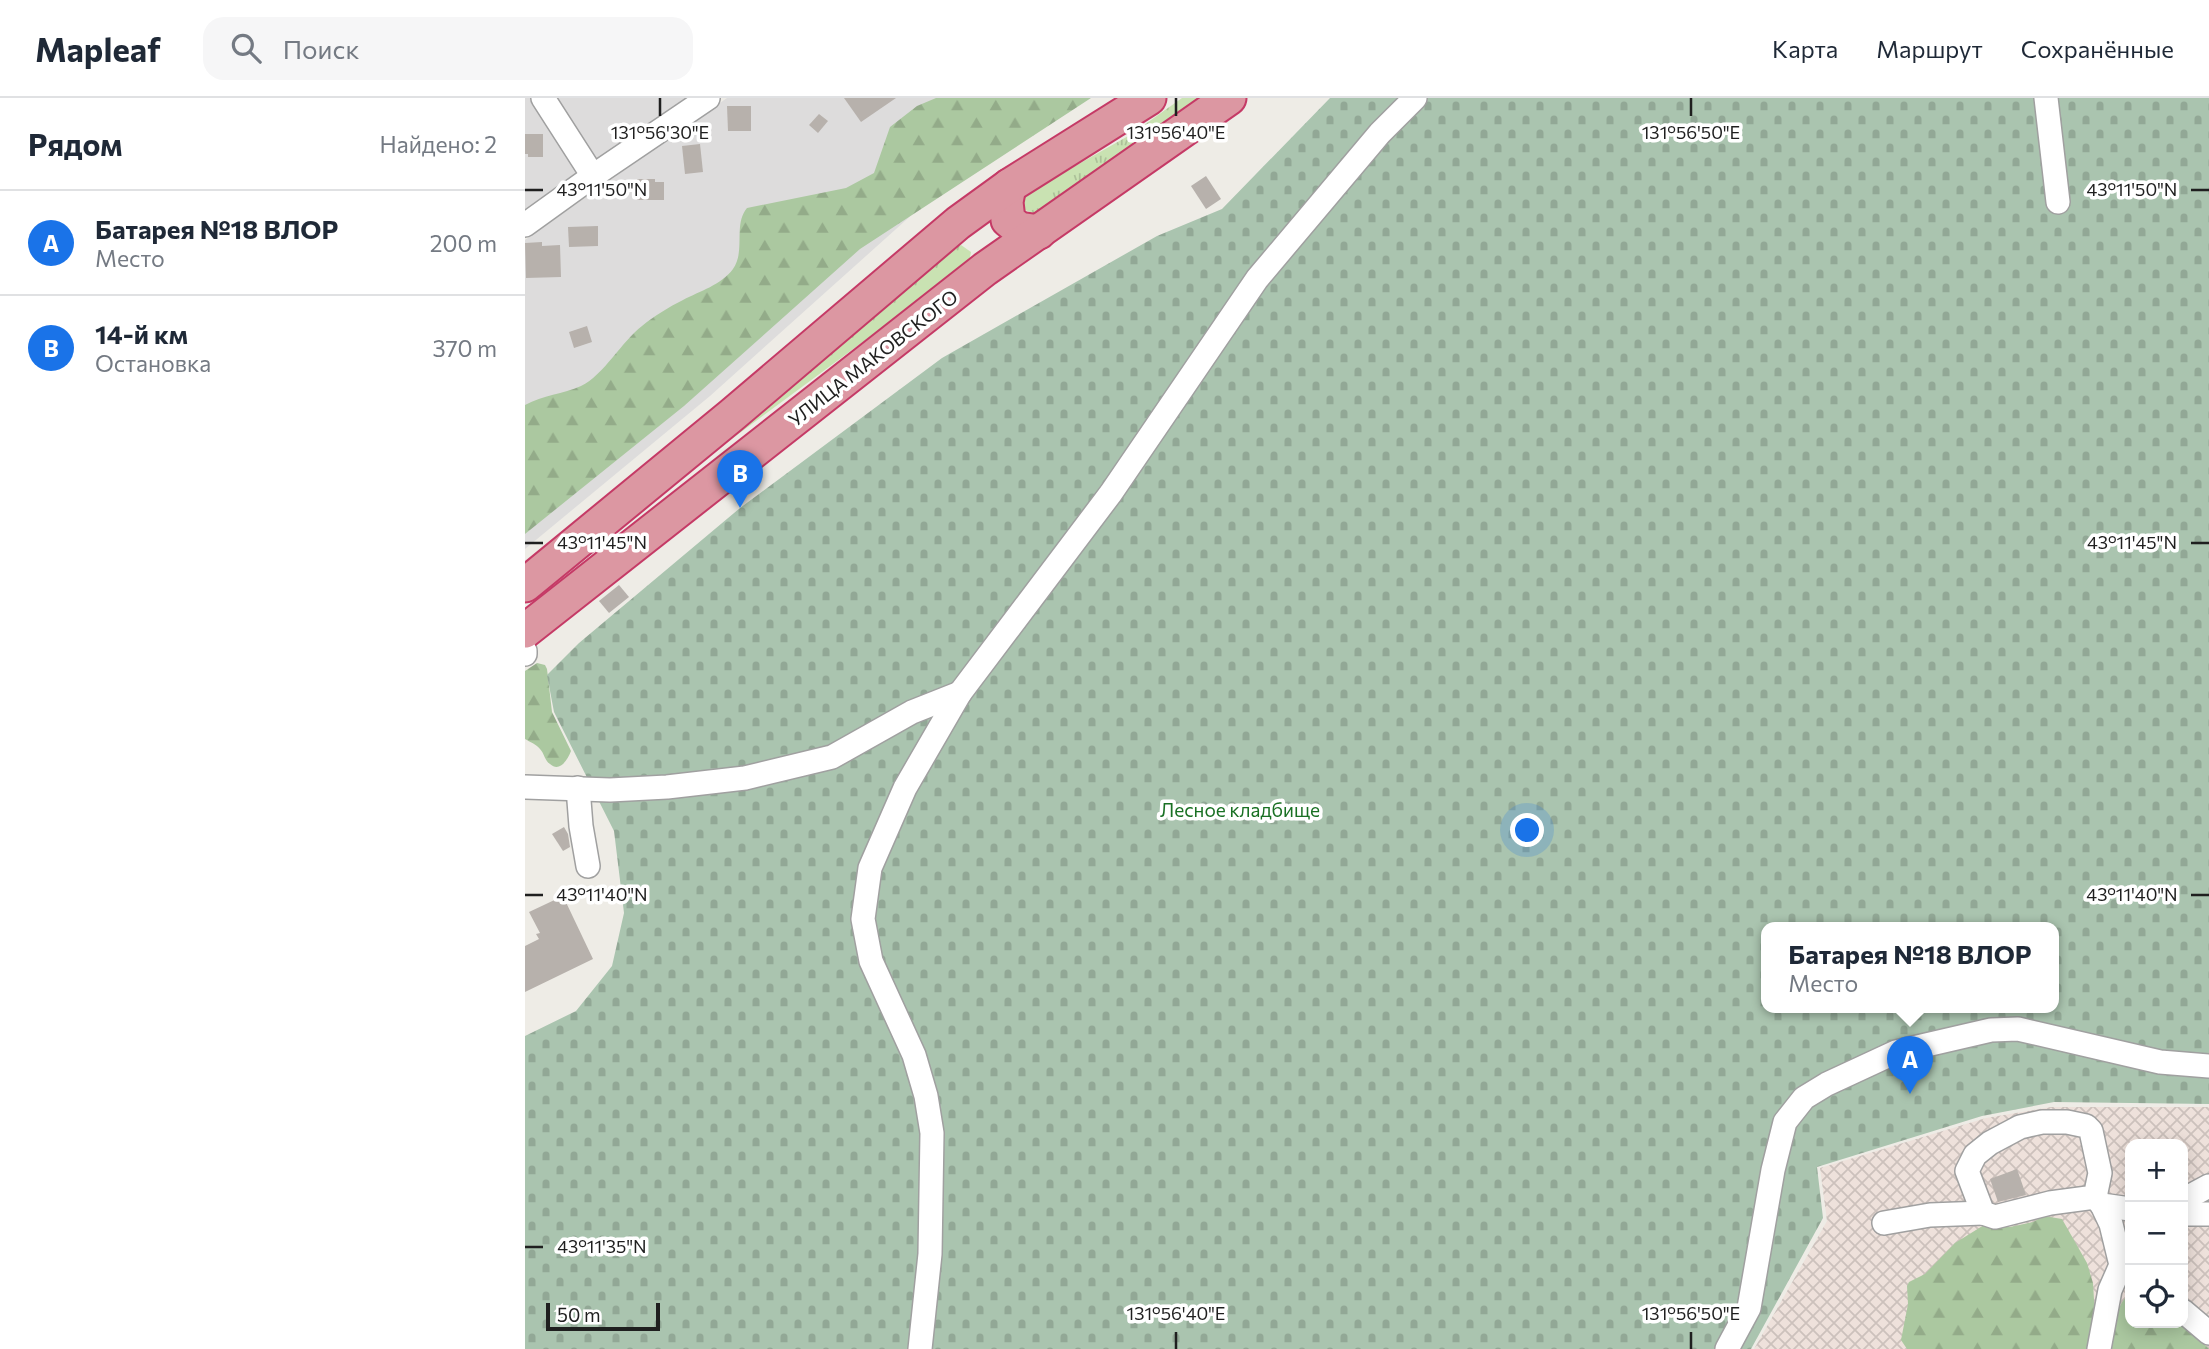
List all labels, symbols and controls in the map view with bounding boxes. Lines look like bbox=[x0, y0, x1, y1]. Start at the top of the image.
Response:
search box bbox=[203, 17, 693, 80]
text: Mapleaf bbox=[35, 28, 161, 69]
icon: search bbox=[227, 29, 265, 67]
text: Поиск bbox=[283, 33, 359, 64]
text: Карта bbox=[1772, 34, 1838, 63]
text: Маршрут bbox=[1876, 34, 1983, 63]
text: Сохранённые bbox=[2021, 34, 2174, 63]
text: 131°56'30"E bbox=[611, 121, 709, 143]
text: 131°56'40"E bbox=[1126, 121, 1226, 143]
text: 131°56'50"E bbox=[1642, 121, 1740, 143]
text: Рядом bbox=[28, 125, 122, 162]
text: Найдено: 2 bbox=[380, 130, 497, 158]
text: 43°11'50"N bbox=[557, 178, 647, 200]
text: 43°11'50"N bbox=[2087, 178, 2177, 200]
text: Батарея №18 ВЛОР bbox=[95, 213, 338, 244]
text: A bbox=[43, 229, 59, 257]
text: 200 m bbox=[430, 229, 497, 257]
text: Место bbox=[95, 244, 165, 272]
street label: УЛИЦА МАКОВСКОГО bbox=[783, 284, 962, 431]
text: 14-й км bbox=[95, 318, 188, 349]
text: B bbox=[43, 334, 59, 362]
text: 370 m bbox=[432, 334, 497, 362]
text: Остановка bbox=[95, 349, 211, 377]
pin: B bbox=[717, 450, 763, 508]
text: 43°11'45"N bbox=[557, 531, 647, 553]
text: 43°11'45"N bbox=[2087, 531, 2177, 553]
park label: Лесное кладбище bbox=[1160, 798, 1320, 821]
your location bbox=[1510, 813, 1544, 847]
text: 43°11'40"N bbox=[556, 883, 648, 905]
text: 43°11'40"N bbox=[2086, 883, 2178, 905]
popup bbox=[1761, 922, 2059, 1013]
text: Батарея №18 ВЛОР bbox=[1788, 938, 2032, 969]
text: Место bbox=[1788, 969, 1858, 997]
pin: A bbox=[1887, 1036, 1933, 1094]
map controls bbox=[2125, 1139, 2188, 1328]
button: + bbox=[2125, 1139, 2188, 1202]
button: − bbox=[2125, 1202, 2188, 1265]
text: 43°11'35"N bbox=[557, 1235, 647, 1257]
button: locate bbox=[2125, 1265, 2188, 1328]
scale bar bbox=[546, 1300, 660, 1332]
text: 131°56'40"E bbox=[1126, 1302, 1226, 1324]
text: 131°56'50"E bbox=[1642, 1302, 1740, 1324]
text: 50 m bbox=[557, 1303, 601, 1326]

